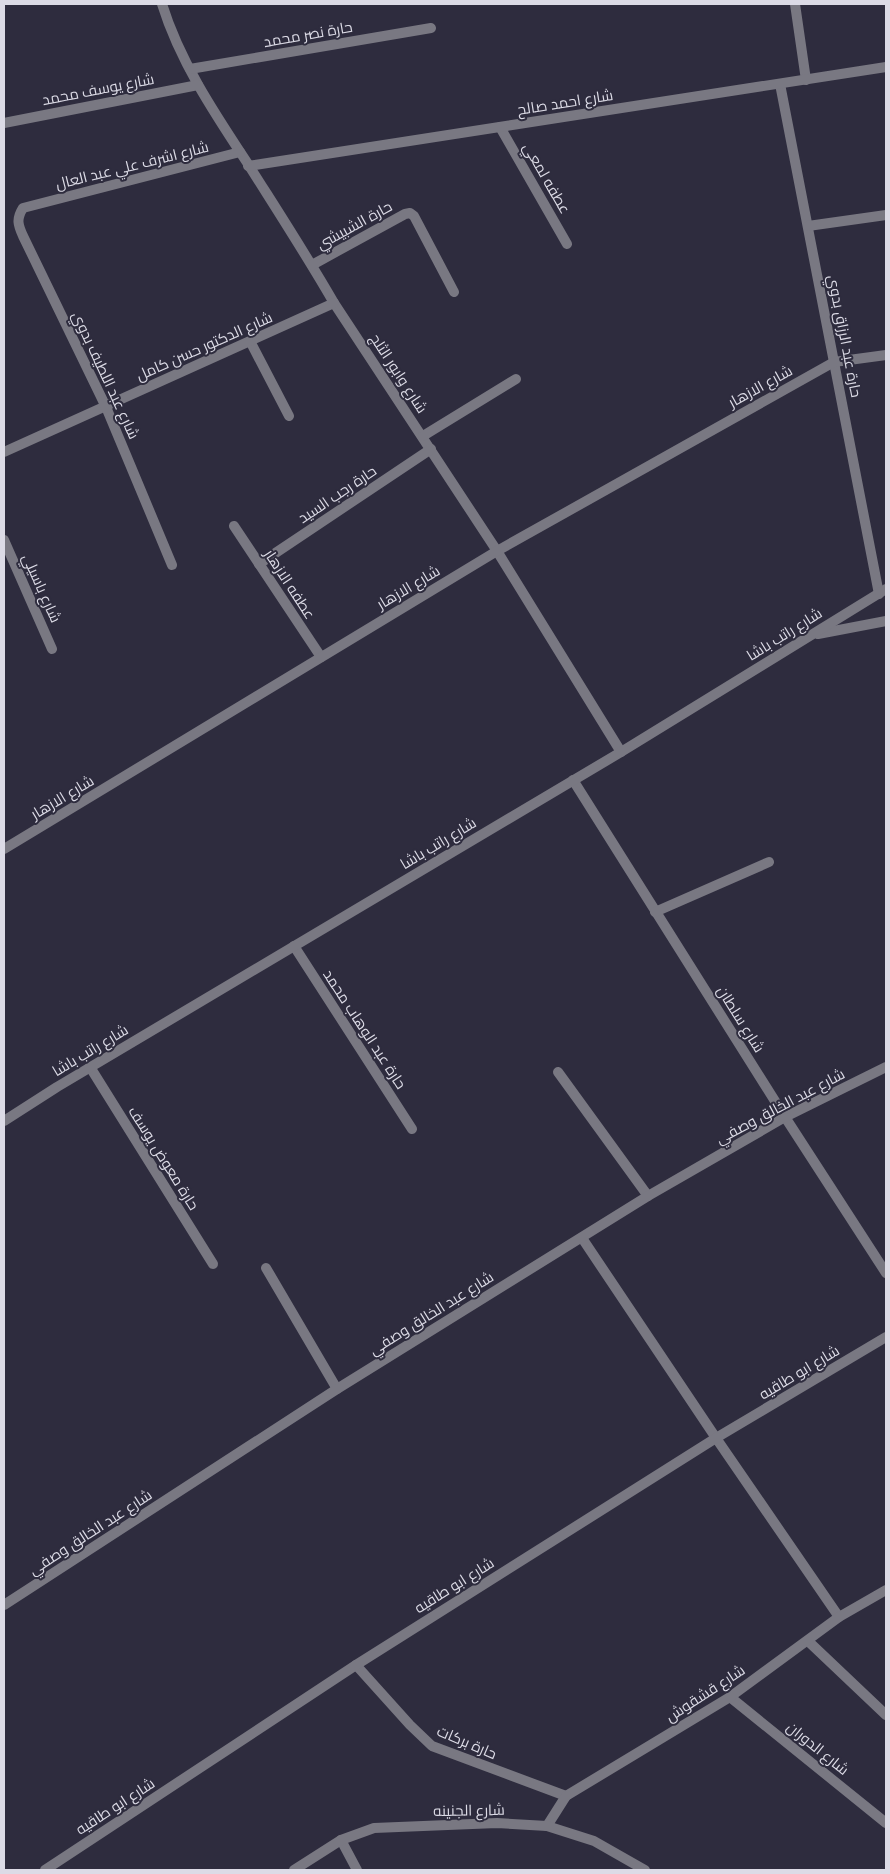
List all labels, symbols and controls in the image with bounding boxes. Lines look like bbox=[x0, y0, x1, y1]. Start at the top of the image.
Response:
street label: حارة نصر محمد bbox=[262, 16, 354, 52]
street label: شارع يوسف محمد bbox=[40, 68, 156, 111]
street label: شارع احمد صالح bbox=[516, 84, 615, 121]
street label: شارع اشرف علي عبد العال bbox=[53, 136, 211, 196]
street label: عطفه لمعي bbox=[516, 139, 576, 218]
street label: حارة الشبيشي bbox=[312, 196, 397, 256]
street label: حارة عبد الرزاق بدوي bbox=[821, 273, 867, 399]
street label: شارع الدكتور حسن كامل bbox=[132, 306, 276, 386]
street label: شارع عبد اللطيف بدوي bbox=[65, 308, 145, 443]
street label: شارع وابور الثلج bbox=[364, 329, 433, 418]
street label: شارع الازهار bbox=[723, 360, 796, 414]
street label: حارة رجب السيد bbox=[294, 460, 380, 528]
street label: عطفه الازهار bbox=[259, 544, 321, 623]
street label: شارع باسيلي bbox=[16, 550, 67, 627]
street label: شارع الازهار bbox=[372, 560, 444, 616]
street label: شارع راتب باشا bbox=[742, 602, 826, 666]
street label: شارع الازهار bbox=[26, 770, 98, 826]
street label: شارع راتب باشا bbox=[396, 812, 481, 875]
street label: حارة عبد الوهاب محمد bbox=[318, 965, 412, 1093]
street label: شارع سلطان bbox=[711, 982, 770, 1057]
street label: شارع راتب باشا bbox=[48, 1019, 133, 1082]
street label: شارع عبد الخالق وصفي bbox=[712, 1063, 849, 1151]
street label: حارة معوض يوسف bbox=[124, 1102, 204, 1214]
street label: شارع عبد الخالق وصفي bbox=[365, 1266, 498, 1362]
street label: شارع ابو طاقيه bbox=[755, 1340, 844, 1405]
street label: شارع عبد الخالق وصفي bbox=[24, 1484, 157, 1582]
street label: شارع ابو طاقيه bbox=[410, 1552, 498, 1619]
street label: شارع قشقوش bbox=[661, 1659, 749, 1727]
street label: شارع الدوران bbox=[782, 1716, 854, 1781]
street label: حارة بركات bbox=[434, 1720, 500, 1764]
street label: شارع ابو طاقيه bbox=[71, 1773, 159, 1840]
street label: شارع الجنينه bbox=[433, 1799, 505, 1822]

